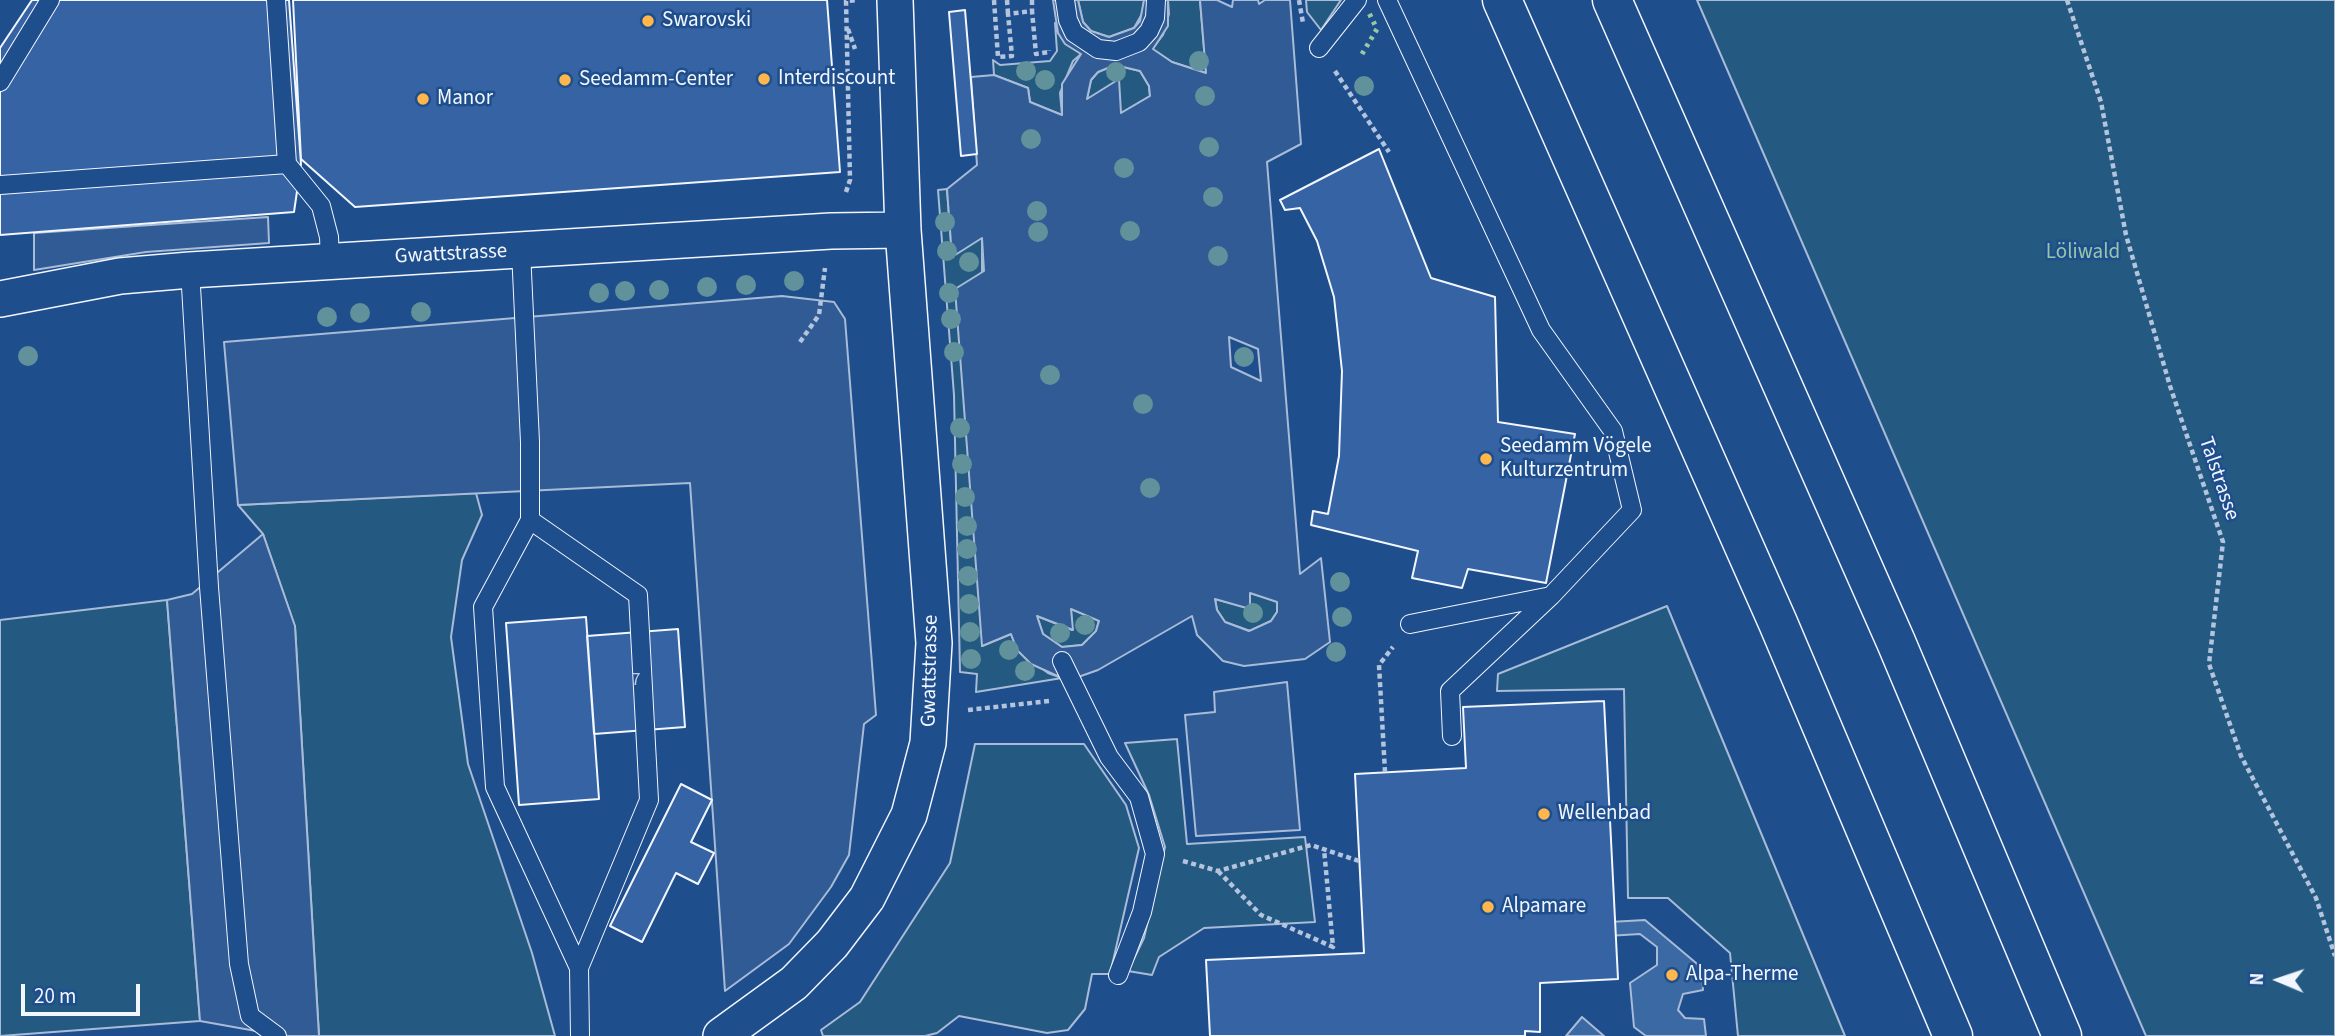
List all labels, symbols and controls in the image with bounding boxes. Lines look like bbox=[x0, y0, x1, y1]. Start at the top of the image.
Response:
place label: Swarovski bbox=[662, 8, 751, 34]
marker: Swarovski bbox=[640, 13, 656, 29]
place label: Interdiscount bbox=[778, 66, 895, 92]
place label: Seedamm-Center bbox=[579, 67, 733, 93]
marker: Interdiscount bbox=[756, 71, 772, 87]
marker: Seedamm-Center bbox=[557, 72, 573, 88]
place label: Manor bbox=[437, 86, 493, 112]
marker: Manor bbox=[415, 91, 431, 107]
street label: Gwattstrasse bbox=[394, 239, 508, 271]
park label: Löliwald bbox=[2046, 240, 2120, 266]
place label: Seedamm Vögele Kulturzentrum bbox=[1500, 434, 1652, 484]
street label: Talstrasse bbox=[2192, 434, 2244, 524]
marker: Seedamm Vögele Kulturzentrum bbox=[1478, 451, 1494, 467]
street label: Gwattstrasse bbox=[917, 615, 945, 727]
house number: 7 bbox=[632, 670, 640, 692]
place label: Wellenbad bbox=[1558, 801, 1651, 827]
marker: Wellenbad bbox=[1536, 806, 1552, 822]
place label: Alpamare bbox=[1502, 894, 1586, 920]
marker: Alpamare bbox=[1480, 899, 1496, 915]
north arrow bbox=[2244, 945, 2314, 1015]
place label: Alpa-Therme bbox=[1686, 962, 1798, 988]
marker: Alpa-Therme bbox=[1664, 967, 1680, 983]
scale bar bbox=[24, 970, 144, 1014]
text: N bbox=[2244, 972, 2271, 986]
text: 20 m bbox=[34, 981, 76, 1011]

